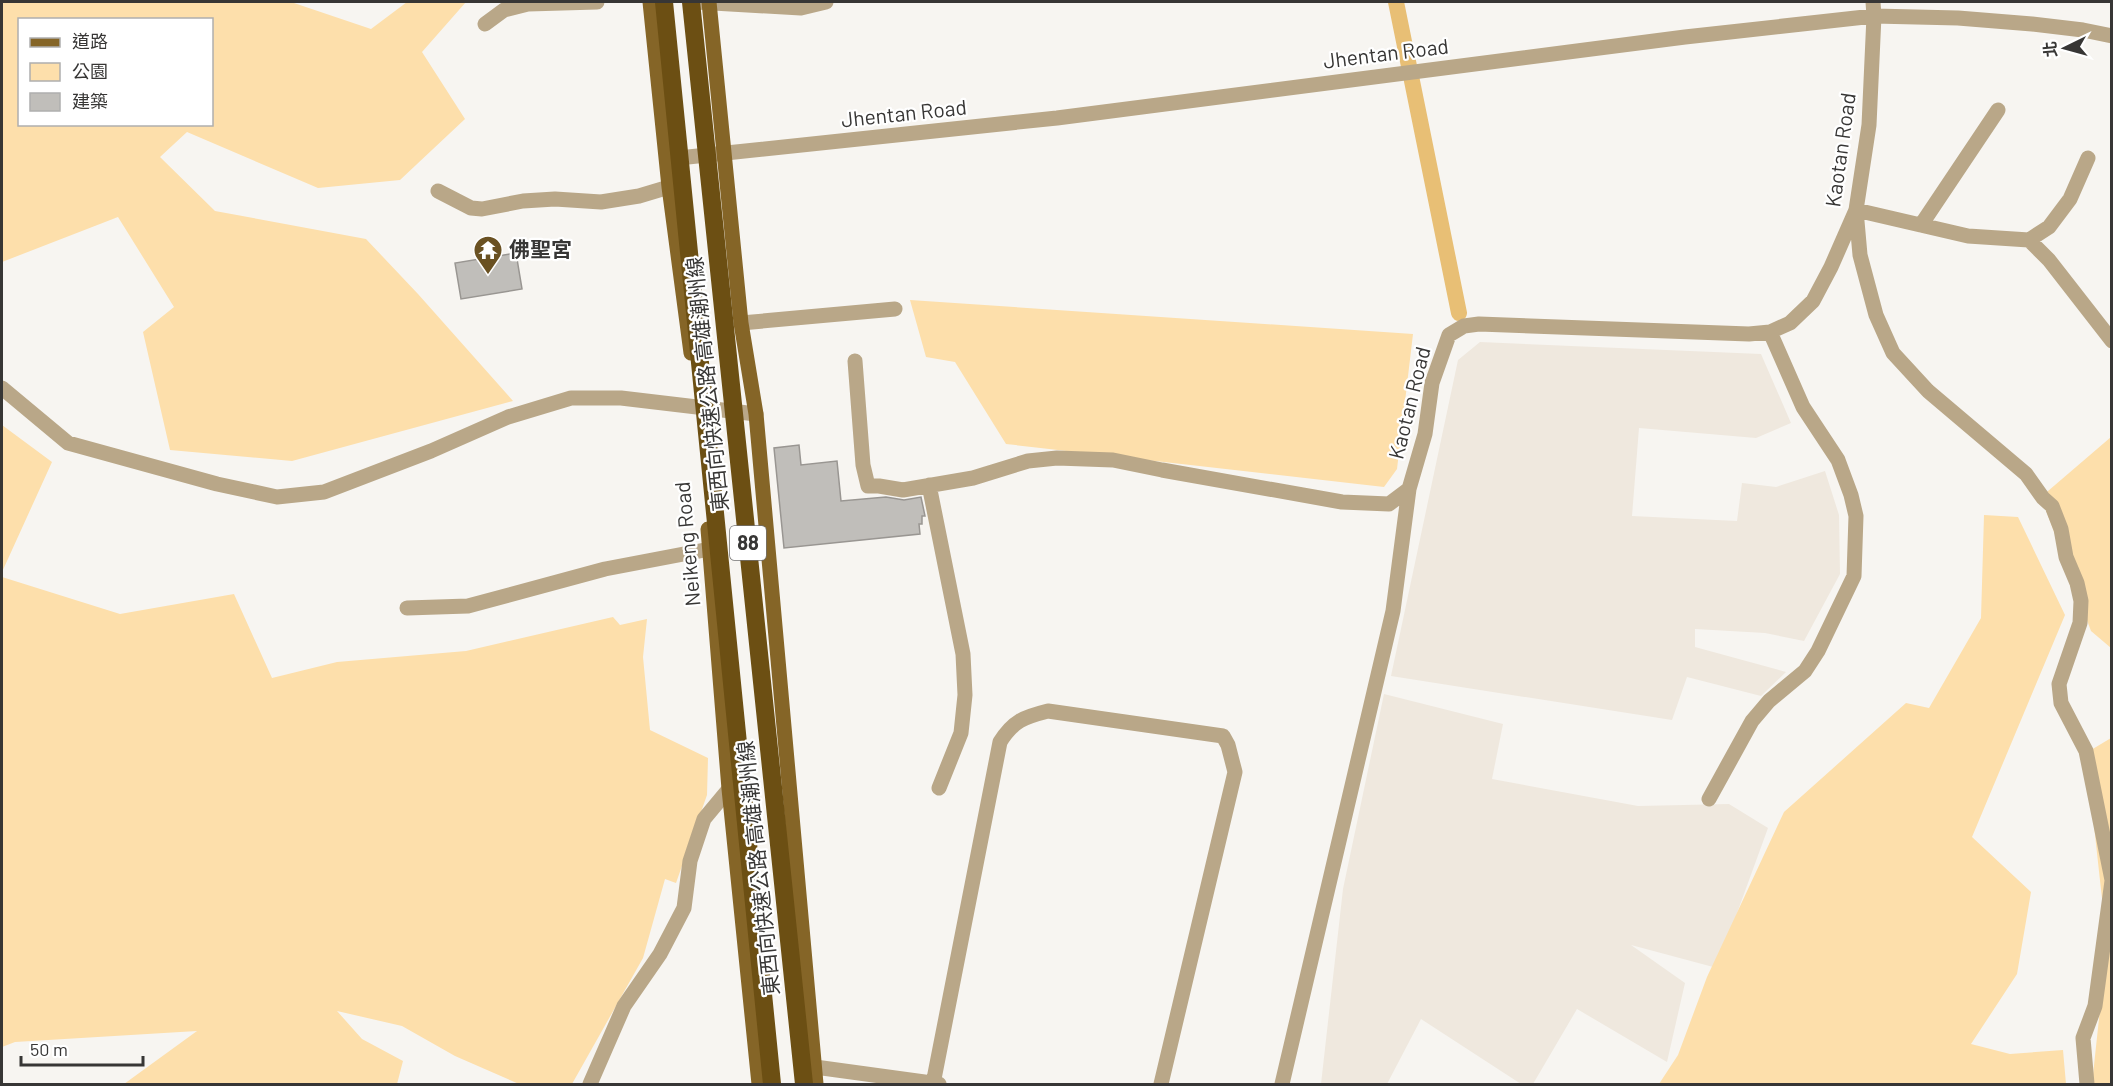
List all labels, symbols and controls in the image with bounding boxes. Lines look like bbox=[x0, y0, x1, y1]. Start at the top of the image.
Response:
legend bbox=[18, 18, 213, 126]
north arrow bbox=[2035, 18, 2095, 78]
text: 道路 bbox=[72, 30, 108, 52]
street label: Jhentan Road bbox=[1322, 32, 1450, 73]
text: 北 bbox=[2039, 41, 2060, 58]
text: 公園 bbox=[72, 60, 108, 82]
text: 建築 bbox=[72, 90, 108, 112]
street label: Kaotan Road bbox=[1819, 91, 1860, 209]
street label: Jhentan Road bbox=[840, 93, 968, 132]
temple icon: 佛聖宮 bbox=[472, 234, 504, 276]
place label: 佛聖宮 bbox=[509, 236, 572, 261]
street label: 東西向快速公路 高雄潮州線 bbox=[681, 255, 732, 513]
street label: Kaotan Road bbox=[1382, 344, 1435, 462]
street label: Neikeng Road bbox=[669, 481, 704, 608]
road number: 88 bbox=[730, 526, 766, 560]
street label: 東西向快速公路 高雄潮州線 bbox=[732, 739, 783, 997]
scale bar bbox=[21, 1029, 142, 1067]
text: 50 m bbox=[30, 1038, 68, 1060]

